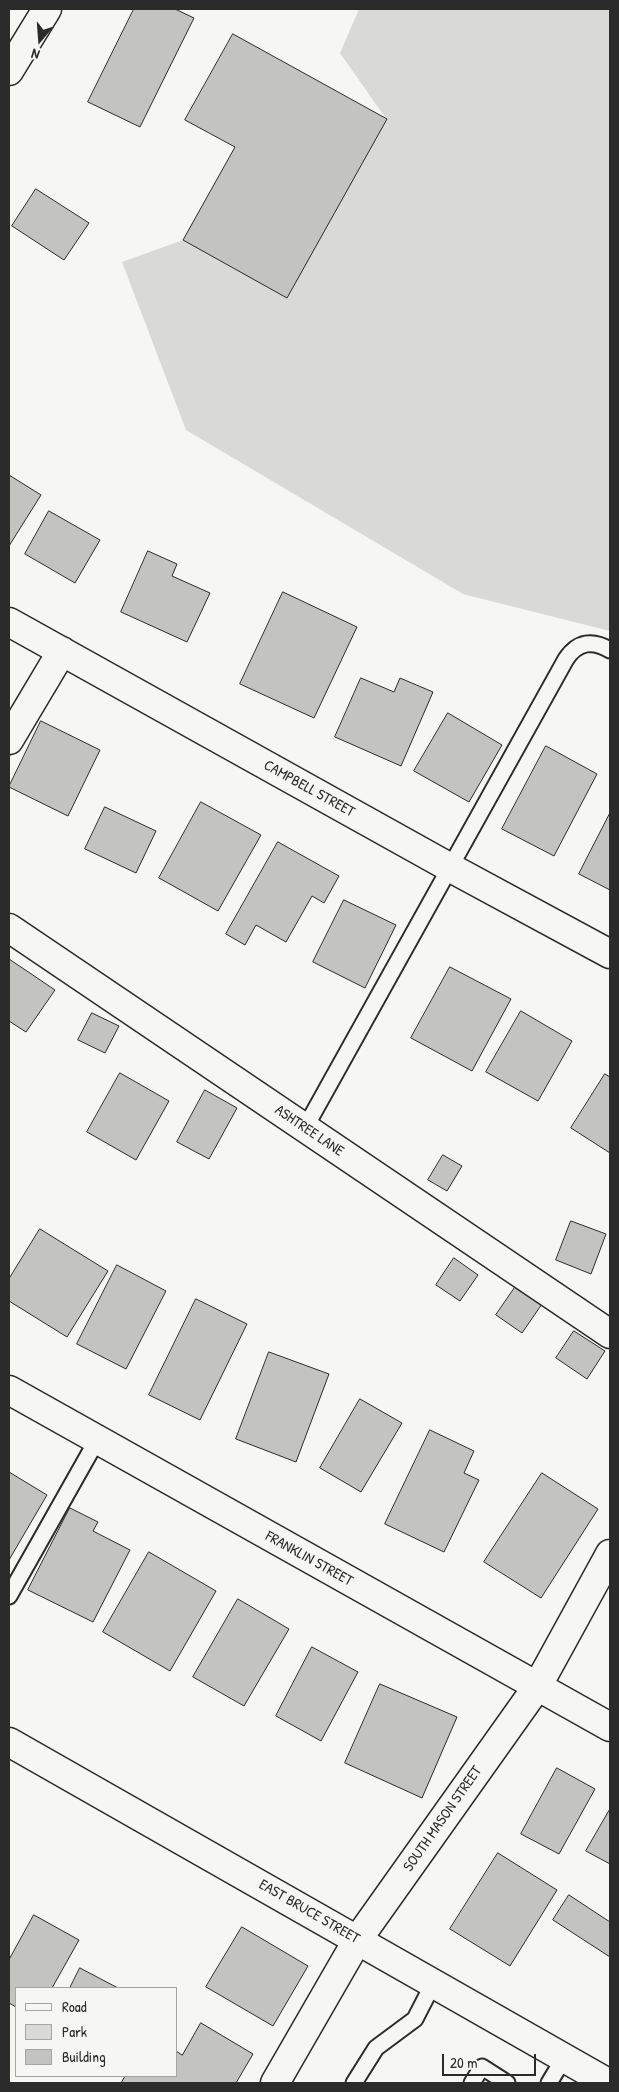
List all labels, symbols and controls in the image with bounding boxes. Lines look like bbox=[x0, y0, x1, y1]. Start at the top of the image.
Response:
north arrow bbox=[15, 15, 65, 65]
text: N bbox=[29, 45, 42, 65]
street label: CAMPBELL STREET bbox=[260, 757, 358, 821]
street label: ASHTREE LANE bbox=[271, 1101, 347, 1161]
street label: FRANKLIN STREET bbox=[262, 1528, 356, 1590]
street label: SOUTH MASON STREET bbox=[400, 1763, 486, 1875]
street label: EAST BRUCE STREET bbox=[255, 1876, 363, 1948]
legend bbox=[15, 1987, 178, 2077]
text: Road bbox=[62, 1996, 87, 2017]
text: Park bbox=[62, 2021, 87, 2042]
scale bar bbox=[444, 2044, 538, 2076]
text: Building bbox=[62, 2046, 106, 2067]
text: 20 m bbox=[450, 2052, 477, 2073]

